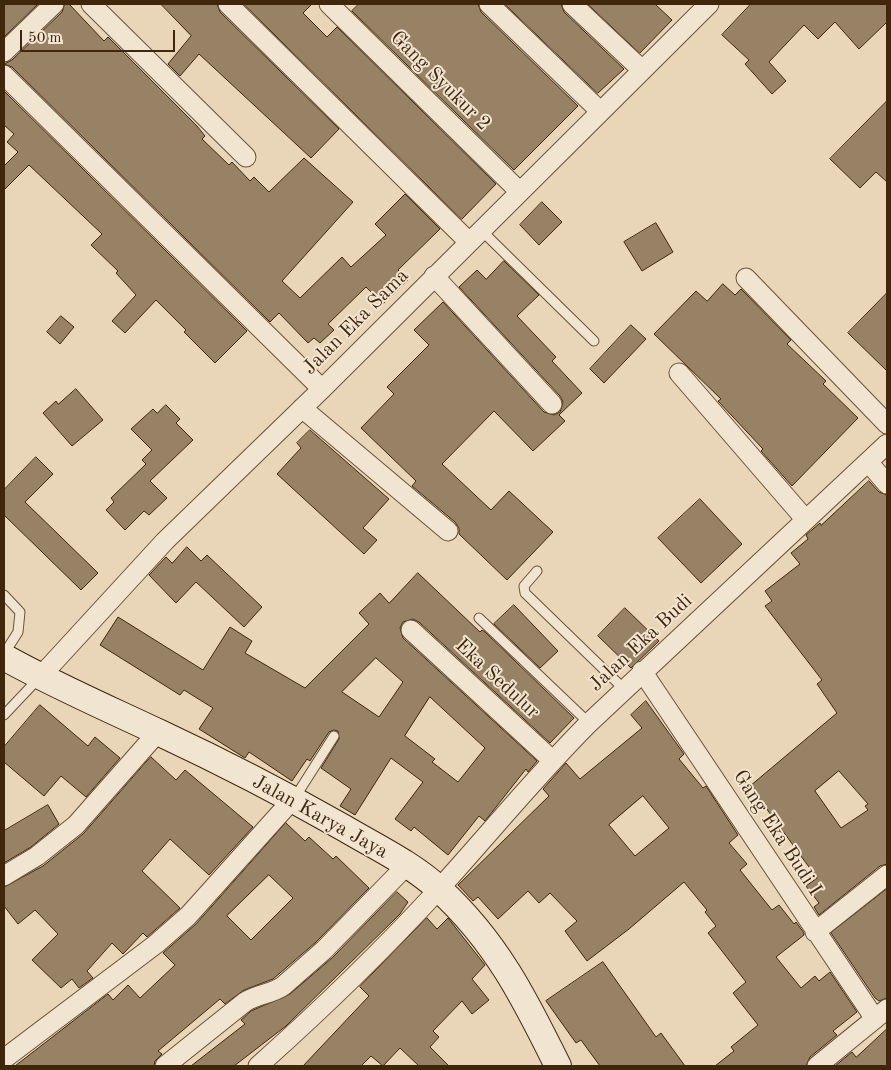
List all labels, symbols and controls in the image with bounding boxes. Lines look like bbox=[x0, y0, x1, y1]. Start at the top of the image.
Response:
scale bar bbox=[22, 20, 178, 52]
street label: Gang Syukur 2 bbox=[385, 26, 495, 136]
text: 50 m bbox=[28, 31, 62, 46]
street label: Jalan Eka Sama bbox=[298, 264, 414, 380]
street label: Jalan Eka Budi bbox=[584, 589, 698, 697]
street label: Eka Sedulur bbox=[450, 634, 544, 724]
street label: Gang Eka Budi I bbox=[727, 766, 827, 900]
street label: Jalan Karya Jaya bbox=[248, 770, 392, 864]

